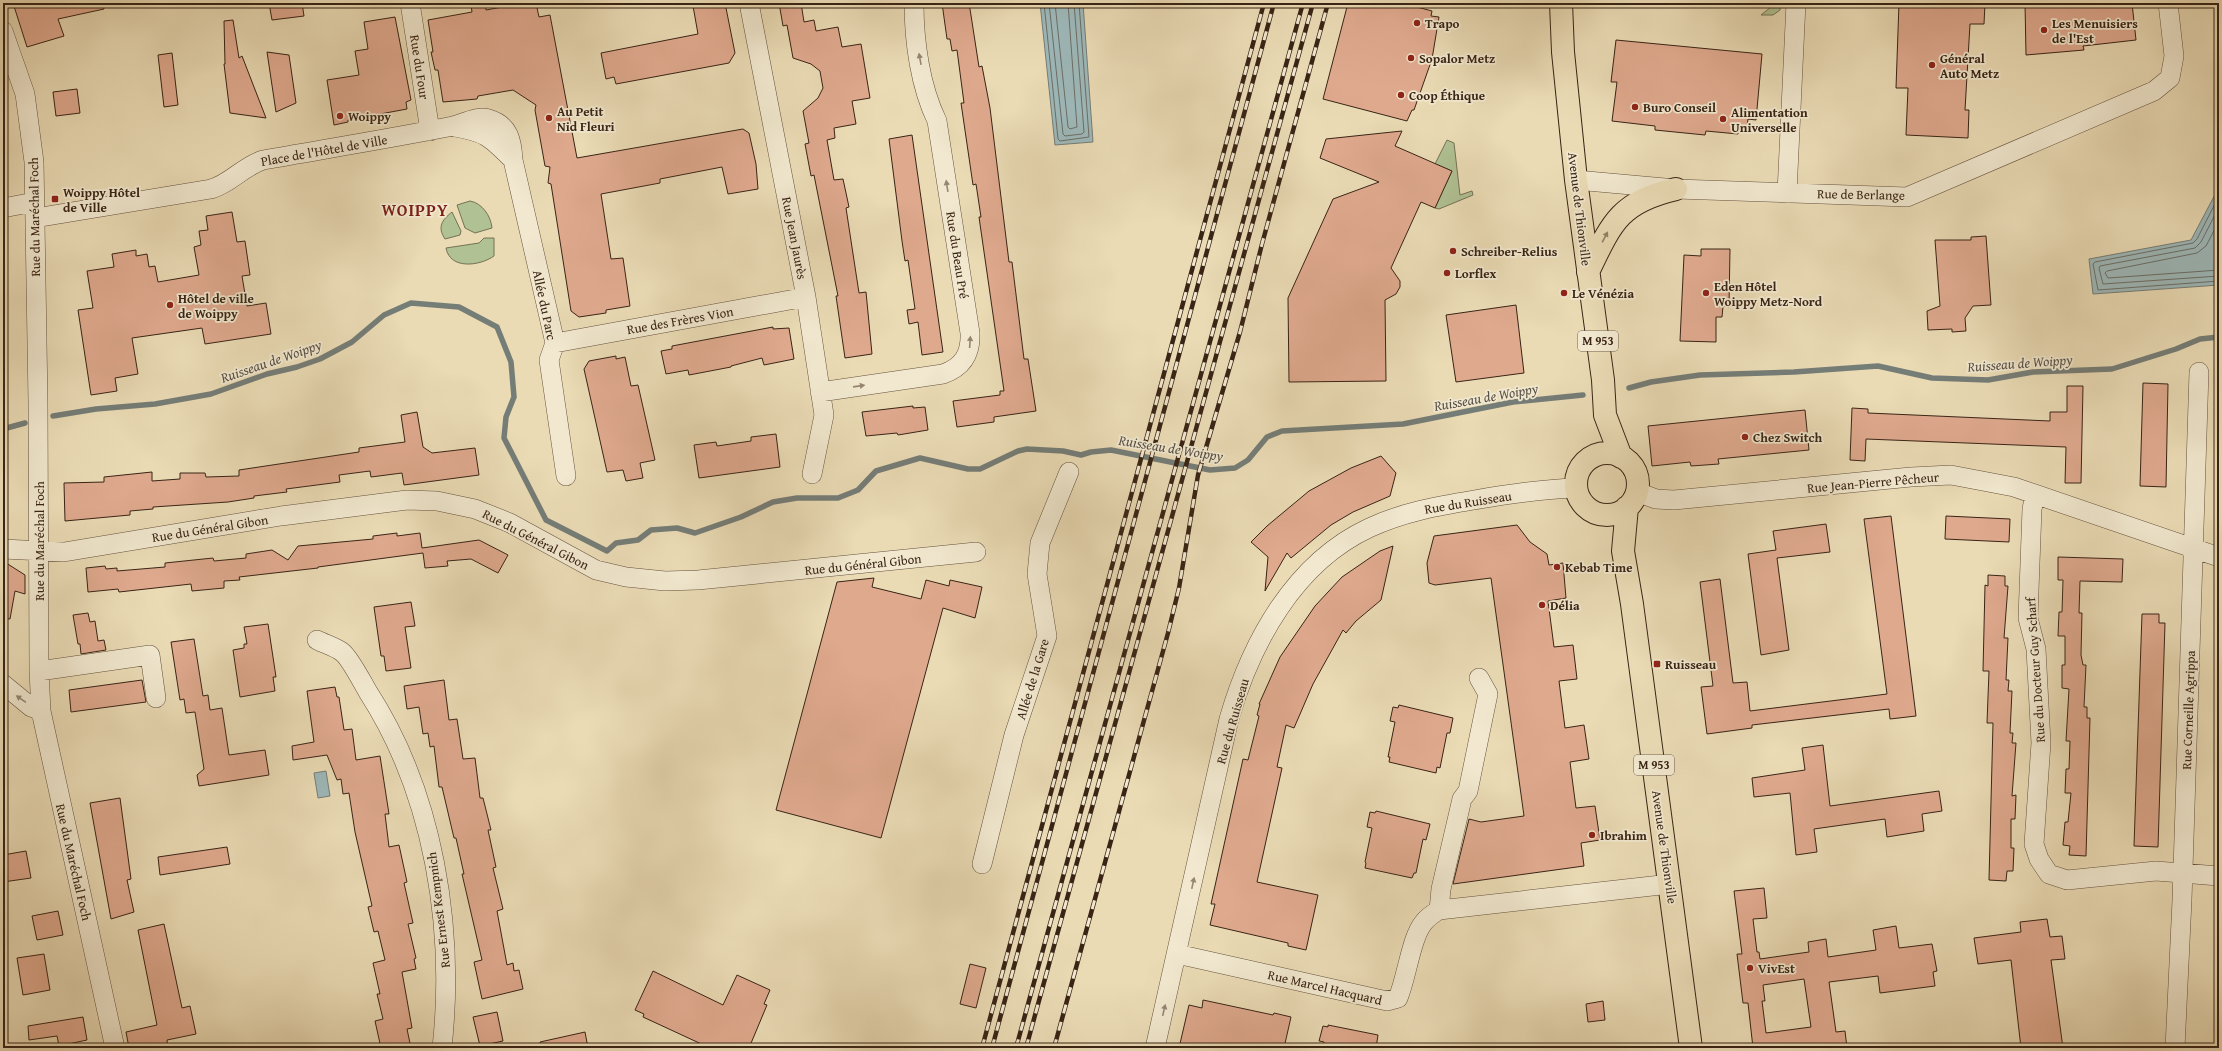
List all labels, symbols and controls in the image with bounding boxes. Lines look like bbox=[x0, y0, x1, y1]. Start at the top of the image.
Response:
place label: Trapo bbox=[1425, 14, 1460, 33]
place label: Les Menuisiers de l'Est bbox=[2052, 14, 2138, 48]
marker: Trapo bbox=[1412, 18, 1422, 28]
marker: Les Menuisiers de l'Est bbox=[2039, 25, 2049, 35]
street label: Rue du Four bbox=[405, 33, 434, 101]
place label: Sopalor Metz bbox=[1419, 49, 1495, 68]
place label: Général Auto Metz bbox=[1940, 49, 1999, 83]
one-way arrow bbox=[916, 53, 922, 66]
marker: Sopalor Metz bbox=[1406, 53, 1416, 63]
marker: Général Auto Metz bbox=[1927, 60, 1937, 70]
place label: Coop Éthique bbox=[1409, 86, 1485, 105]
marker: Coop Éthique bbox=[1396, 90, 1406, 100]
place label: Buro Conseil bbox=[1643, 98, 1716, 117]
place label: Au Petit Nid Fleuri bbox=[557, 102, 615, 136]
marker: Buro Conseil bbox=[1630, 102, 1640, 112]
place label: Alimentation Universelle bbox=[1731, 103, 1808, 137]
place label: Woippy bbox=[348, 107, 391, 126]
marker: Woippy bbox=[335, 111, 345, 121]
marker: Au Petit Nid Fleuri bbox=[544, 113, 554, 123]
marker: Alimentation Universelle bbox=[1718, 114, 1728, 124]
street label: Place de l'Hôtel de Ville bbox=[259, 130, 389, 171]
street label: Avenue de Thionville bbox=[1563, 151, 1596, 267]
street label: Rue du Maréchal Foch bbox=[24, 156, 45, 277]
one-way arrow bbox=[944, 180, 950, 192]
place label: Woippy Hôtel de Ville bbox=[63, 183, 140, 217]
street label: Rue de Berlange bbox=[1817, 184, 1905, 205]
marker: Woippy Hôtel de Ville bbox=[50, 194, 60, 204]
street label: Rue Jean Jaurès bbox=[777, 195, 812, 281]
district label: WOIPPY bbox=[382, 197, 448, 222]
street label: Rue du Beau Pré bbox=[941, 210, 974, 300]
one-way arrow bbox=[1602, 231, 1609, 242]
place label: Schreiber-Relius bbox=[1461, 242, 1558, 261]
marker: Schreiber-Relius bbox=[1448, 246, 1458, 256]
place label: Lorflex bbox=[1455, 264, 1496, 283]
street label: Allée du Parc bbox=[528, 268, 561, 342]
marker: Lorflex bbox=[1442, 268, 1452, 278]
place label: Eden Hôtel Woippy Metz-Nord bbox=[1714, 277, 1823, 311]
place label: Le Vénézia bbox=[1572, 284, 1634, 303]
marker: Le Vénézia bbox=[1559, 288, 1569, 298]
marker: Eden Hôtel Woippy Metz-Nord bbox=[1701, 288, 1711, 298]
place label: Hôtel de ville de Woippy bbox=[178, 289, 254, 323]
marker: Hôtel de ville de Woippy bbox=[165, 300, 175, 310]
street label: Rue des Frères Vion bbox=[625, 302, 735, 339]
road number: M 953 bbox=[1578, 331, 1618, 351]
water label: Ruisseau de Woippy bbox=[217, 334, 325, 388]
one-way arrow bbox=[966, 336, 973, 348]
water label: Ruisseau de Woippy bbox=[1966, 349, 2074, 377]
water label: Ruisseau de Woippy bbox=[1431, 378, 1540, 416]
one-way arrow bbox=[853, 383, 865, 389]
place label: Chez Switch bbox=[1753, 428, 1822, 447]
water label: Ruisseau de Woippy bbox=[1116, 430, 1225, 466]
marker: Chez Switch bbox=[1740, 432, 1750, 442]
street label: Rue Jean-Pierre Pêcheur bbox=[1806, 467, 1940, 498]
street label: Rue du Maréchal Foch bbox=[30, 481, 49, 601]
street label: Rue du Ruisseau bbox=[1423, 486, 1513, 519]
street label: Rue du Général Gibon bbox=[479, 504, 593, 575]
street label: Rue du Général Gibon bbox=[151, 510, 270, 547]
street label: Rue du Général Gibon bbox=[804, 549, 923, 580]
place label: Kebab Time bbox=[1565, 558, 1633, 577]
marker: Kebab Time bbox=[1552, 562, 1562, 572]
street label: Rue du Docteur Guy Scharf bbox=[2021, 595, 2050, 743]
place label: Délia bbox=[1550, 596, 1580, 615]
marker: Délia bbox=[1537, 600, 1547, 610]
street label: Allée de la Gare bbox=[1011, 636, 1054, 722]
street label: Rue Corneille Agrippa bbox=[2177, 649, 2200, 770]
place label: Ruisseau bbox=[1665, 655, 1717, 674]
marker: Ruisseau bbox=[1652, 659, 1662, 669]
street label: Rue du Ruisseau bbox=[1211, 676, 1254, 766]
one-way arrow bbox=[16, 696, 26, 704]
road number: M 953 bbox=[1634, 755, 1674, 775]
street label: Avenue de Thionville bbox=[1647, 789, 1682, 905]
street label: Rue du Maréchal Foch bbox=[51, 802, 96, 923]
place label: Ibrahim bbox=[1600, 826, 1648, 845]
marker: Ibrahim bbox=[1587, 830, 1597, 840]
street label: Rue Ernest Kempnich bbox=[422, 850, 455, 969]
one-way arrow bbox=[1191, 877, 1197, 890]
place label: VivEst bbox=[1758, 959, 1795, 978]
marker: VivEst bbox=[1745, 963, 1755, 973]
street label: Rue Marcel Hacquard bbox=[1266, 965, 1384, 1010]
one-way arrow bbox=[1161, 1004, 1167, 1016]

